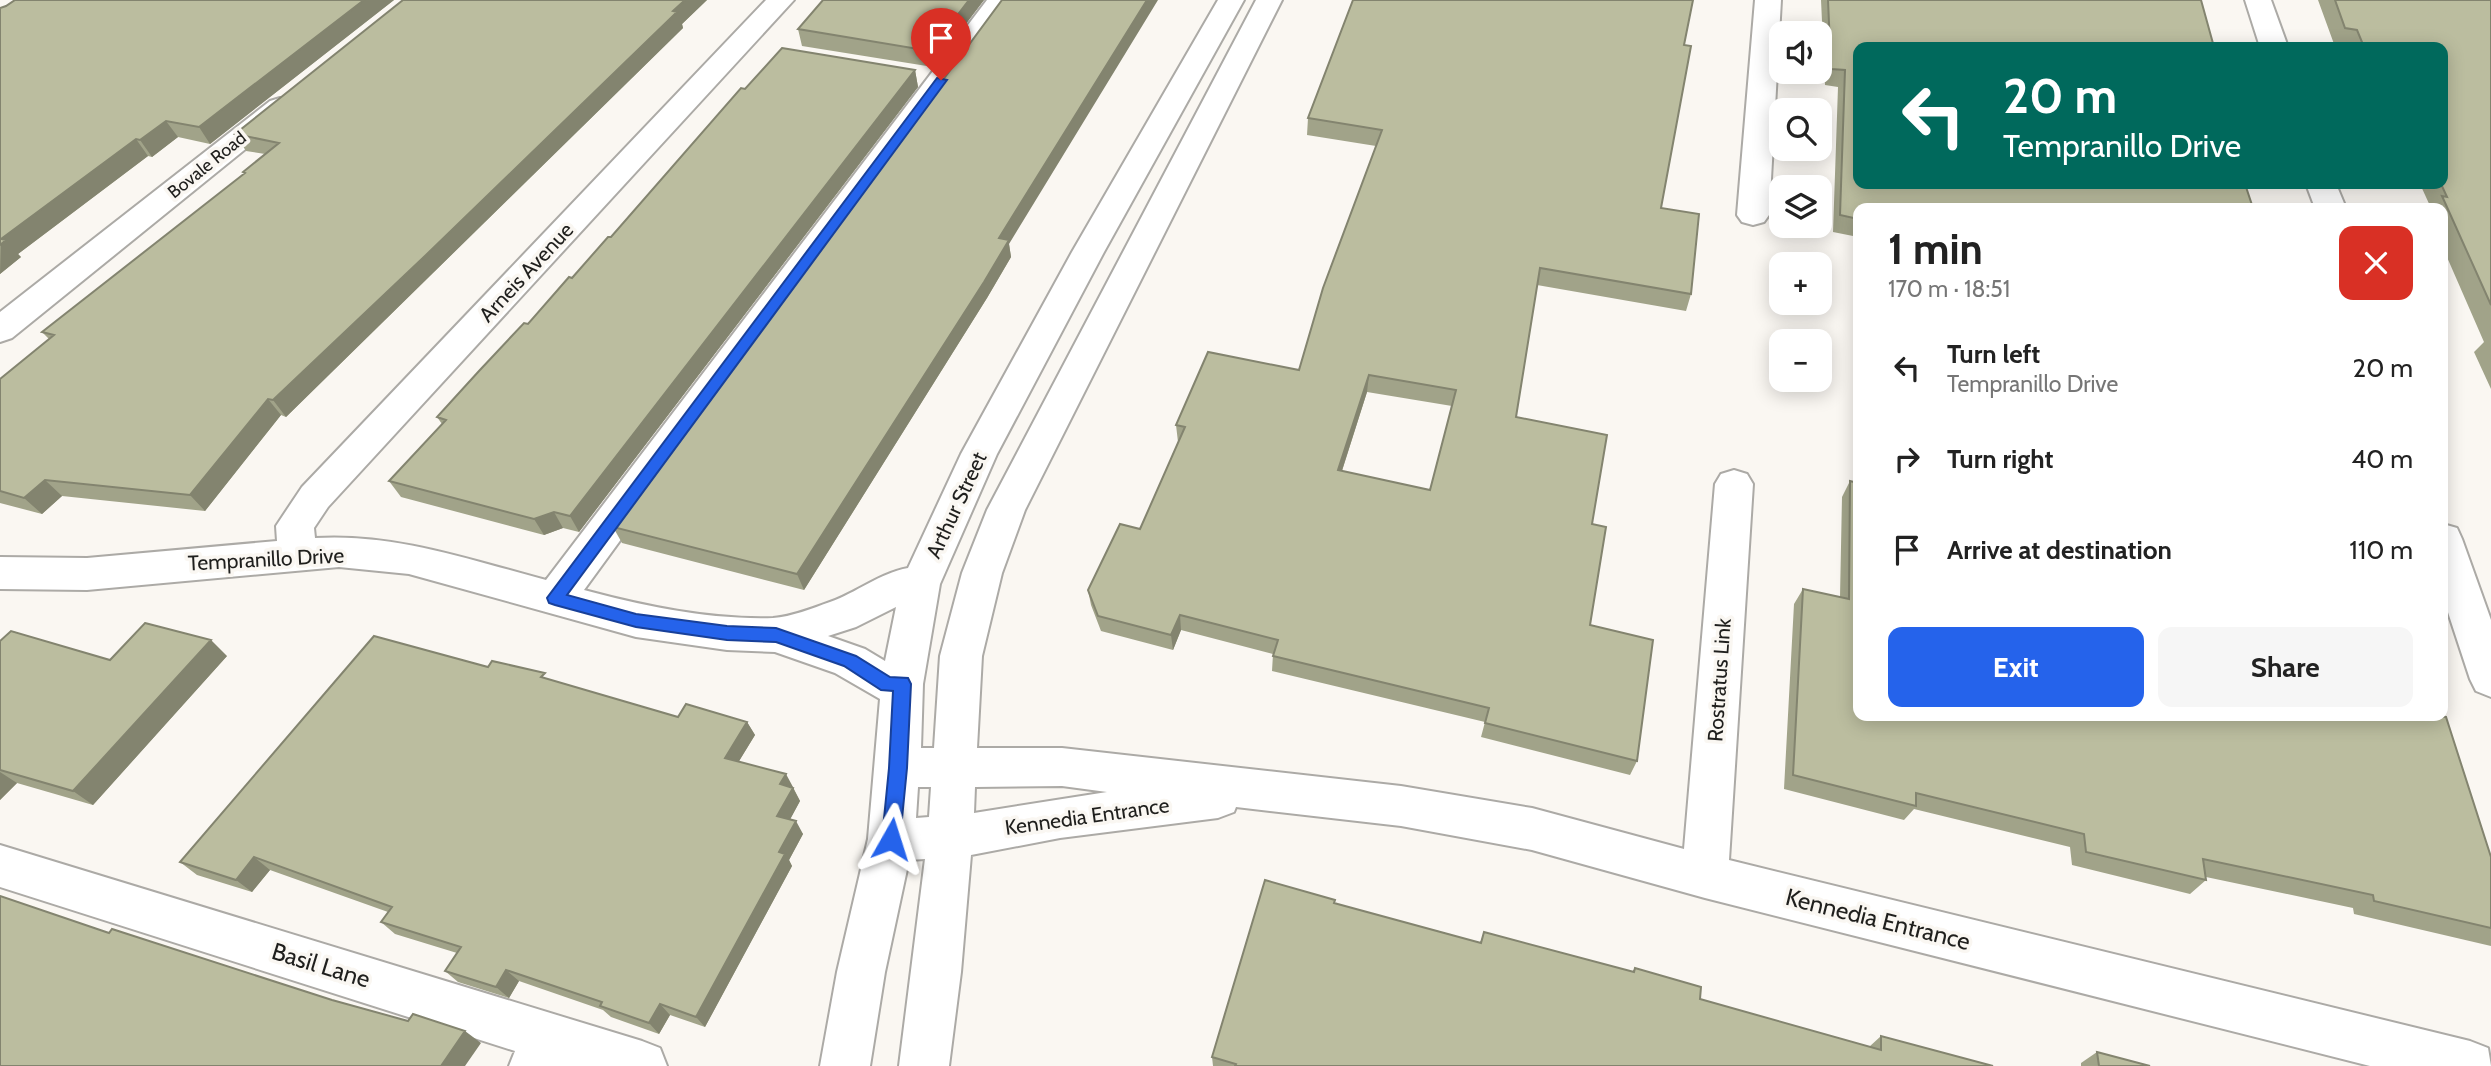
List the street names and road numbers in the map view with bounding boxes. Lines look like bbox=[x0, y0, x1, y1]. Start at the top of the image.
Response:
street label: Bovale Road bbox=[163, 127, 251, 203]
street label: Arneis Avenue bbox=[474, 217, 578, 327]
street label: Arthur Street bbox=[921, 448, 991, 562]
street label: Tempranillo Drive bbox=[187, 542, 345, 576]
street label: Rostratus Link bbox=[1702, 617, 1736, 743]
street label: Kennedia Entrance bbox=[1003, 792, 1171, 840]
street label: Kennedia Entrance bbox=[1783, 882, 1973, 956]
street label: Basil Lane bbox=[268, 936, 374, 994]

